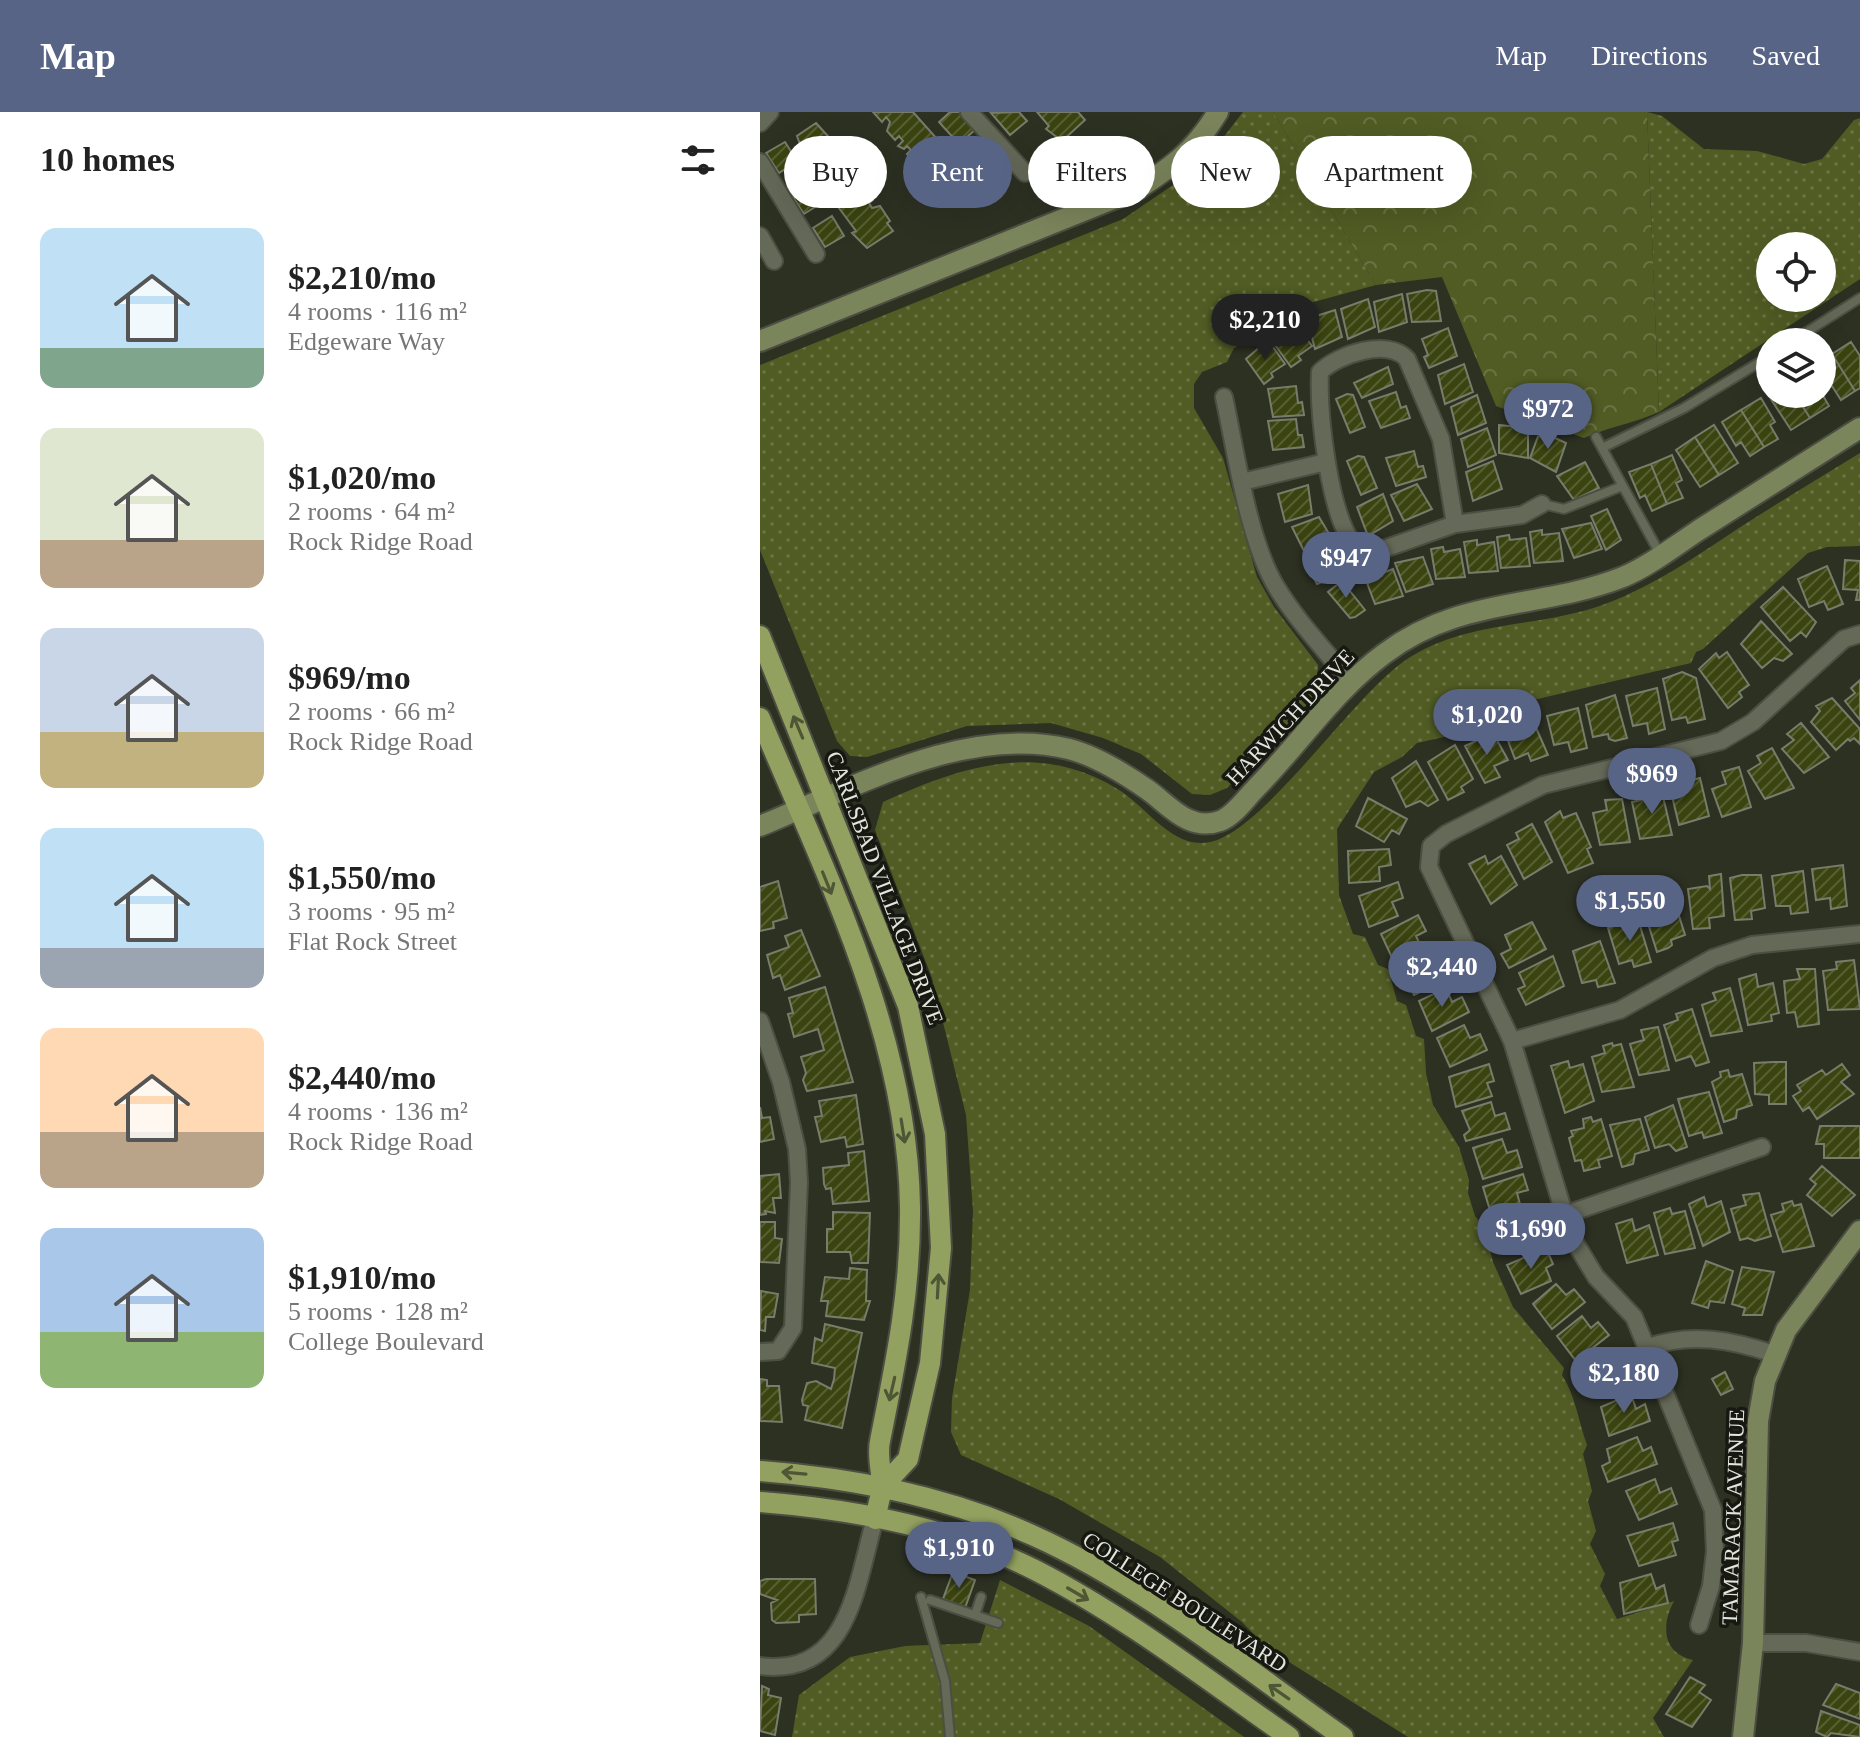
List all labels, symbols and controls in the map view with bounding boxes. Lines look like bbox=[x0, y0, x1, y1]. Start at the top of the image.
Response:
text: Map bbox=[40, 35, 116, 77]
text: Map bbox=[1496, 40, 1547, 71]
text: Directions bbox=[1591, 40, 1708, 71]
text: Saved bbox=[1752, 40, 1820, 71]
chip: Buy bbox=[784, 136, 887, 208]
chip: Rent bbox=[903, 136, 1012, 208]
chip: Filters bbox=[1028, 136, 1155, 208]
chip: New bbox=[1171, 136, 1280, 208]
chip: Apartment bbox=[1296, 136, 1472, 208]
icon: filters bbox=[676, 138, 720, 182]
text: 10 homes bbox=[40, 141, 175, 178]
map controls bbox=[1756, 232, 1836, 408]
button: locate bbox=[1756, 232, 1836, 312]
text: $2,210/mo bbox=[288, 259, 436, 296]
icon: home bbox=[104, 260, 200, 356]
pin: $2,210 bbox=[1200, 294, 1330, 362]
text: 4 rooms · 116 m² bbox=[288, 297, 467, 326]
text: $2,210 bbox=[1229, 305, 1301, 334]
text: Edgeware Way bbox=[288, 327, 445, 356]
button: layers bbox=[1756, 328, 1836, 408]
pin: $972 bbox=[1501, 383, 1595, 451]
text: $972 bbox=[1522, 394, 1574, 423]
text: $1,020/mo bbox=[288, 459, 436, 496]
icon: home bbox=[104, 460, 200, 556]
text: 2 rooms · 64 m² bbox=[288, 497, 455, 526]
text: Rock Ridge Road bbox=[288, 527, 473, 556]
pin: $947 bbox=[1299, 532, 1393, 600]
text: $947 bbox=[1320, 543, 1372, 572]
street label: HARWICH DRIVE bbox=[1221, 644, 1359, 790]
text: $969/mo bbox=[288, 659, 411, 696]
icon: home bbox=[104, 660, 200, 756]
pin: $1,020 bbox=[1422, 689, 1552, 757]
text: 2 rooms · 66 m² bbox=[288, 697, 455, 726]
text: $1,020 bbox=[1451, 700, 1523, 729]
one-way arrow bbox=[789, 716, 804, 740]
text: Rock Ridge Road bbox=[288, 727, 473, 756]
street label: CARLSBAD VILLAGE DRIVE bbox=[821, 748, 949, 1028]
pin: $969 bbox=[1605, 748, 1699, 816]
text: $969 bbox=[1626, 759, 1678, 788]
text: $1,550/mo bbox=[288, 859, 436, 896]
icon: home bbox=[104, 860, 200, 956]
one-way arrow bbox=[821, 870, 836, 895]
pin: $1,550 bbox=[1565, 875, 1695, 943]
text: $1,550 bbox=[1594, 886, 1666, 915]
text: 3 rooms · 95 m² bbox=[288, 897, 455, 926]
text: Flat Rock Street bbox=[288, 927, 457, 956]
pin: $2,440 bbox=[1377, 941, 1507, 1009]
text: $2,440 bbox=[1406, 952, 1478, 981]
text: $2,440/mo bbox=[288, 1059, 436, 1096]
icon: home bbox=[104, 1060, 200, 1156]
text: 4 rooms · 136 m² bbox=[288, 1097, 468, 1126]
one-way arrow bbox=[896, 1118, 911, 1143]
text: Rock Ridge Road bbox=[288, 1127, 473, 1156]
pin: $1,690 bbox=[1466, 1203, 1596, 1271]
text: $1,690 bbox=[1495, 1214, 1567, 1243]
text: $1,910/mo bbox=[288, 1259, 436, 1296]
icon: home bbox=[104, 1260, 200, 1356]
one-way arrow bbox=[931, 1273, 946, 1300]
text: 5 rooms · 128 m² bbox=[288, 1297, 468, 1326]
text: College Boulevard bbox=[288, 1327, 484, 1356]
pin: $2,180 bbox=[1559, 1347, 1689, 1415]
text: $2,180 bbox=[1588, 1358, 1660, 1387]
one-way arrow bbox=[884, 1376, 899, 1402]
street label: TAMARACK AVENUE bbox=[1717, 1409, 1749, 1625]
one-way arrow bbox=[781, 1465, 808, 1480]
pin: $1,910 bbox=[894, 1522, 1024, 1590]
street label: COLLEGE BOULEVARD bbox=[1078, 1527, 1292, 1677]
text: $1,910 bbox=[923, 1533, 995, 1562]
one-way arrow bbox=[1066, 1586, 1089, 1602]
one-way arrow bbox=[1269, 1684, 1291, 1700]

